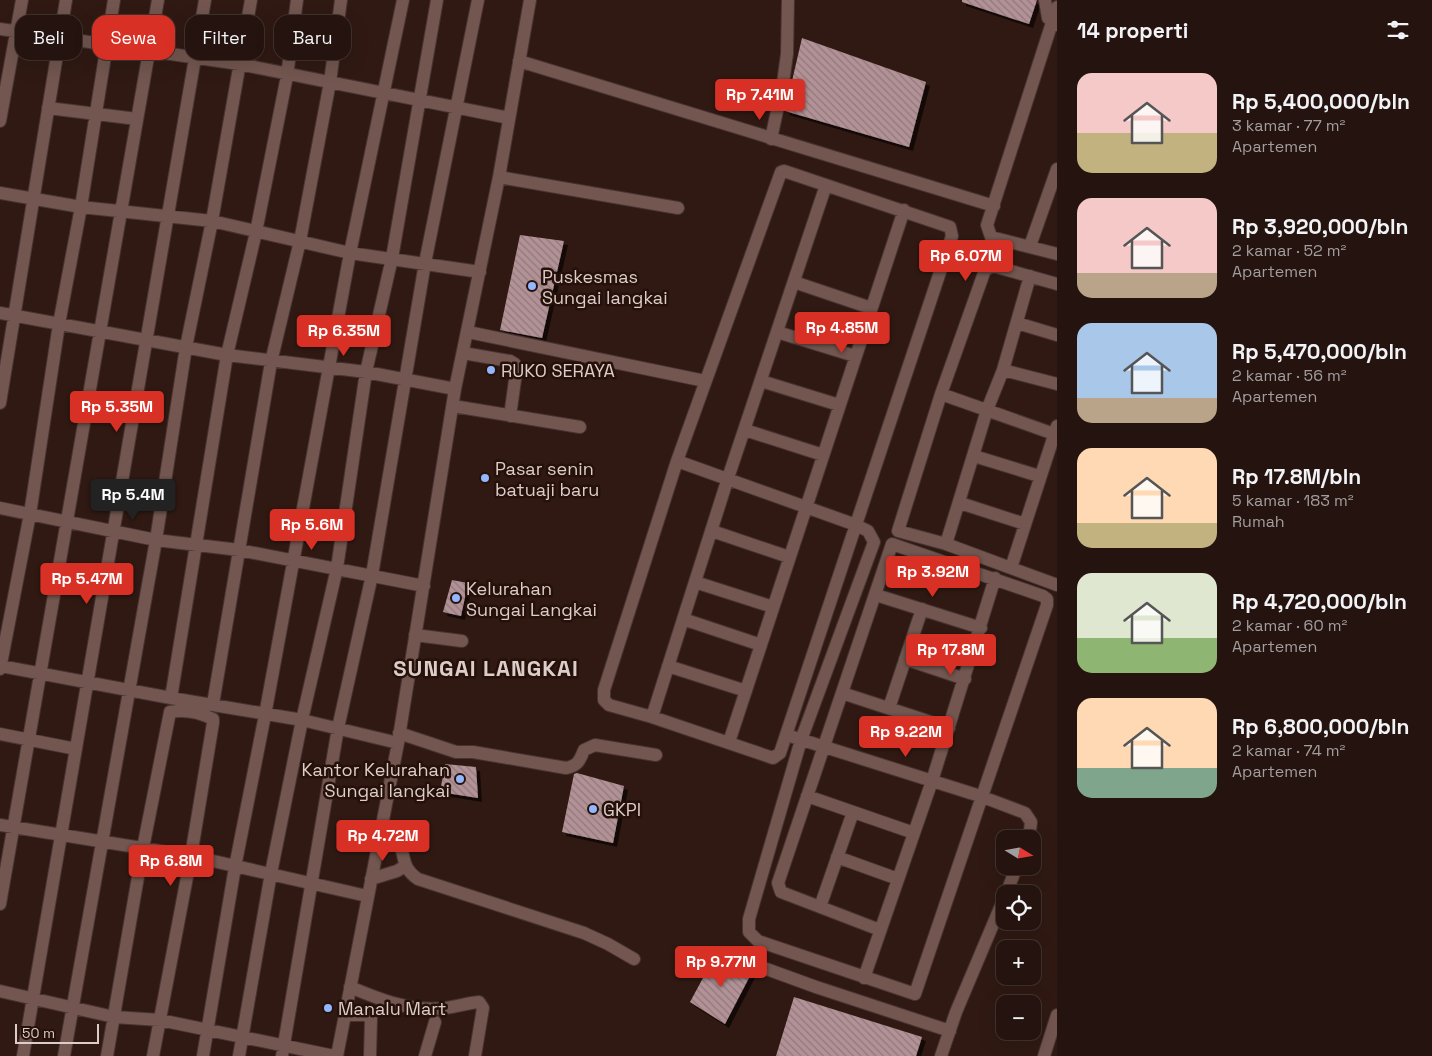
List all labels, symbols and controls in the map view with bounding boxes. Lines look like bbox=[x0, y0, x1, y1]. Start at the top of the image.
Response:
chip: Beli bbox=[15, 15, 82, 60]
chip: Sewa bbox=[92, 15, 175, 60]
chip: Filter bbox=[185, 15, 264, 60]
chip: Baru bbox=[274, 15, 351, 60]
icon: filters bbox=[1384, 16, 1412, 44]
text: 14 properti bbox=[1077, 17, 1188, 44]
pin: Rp 7.41M bbox=[708, 78, 812, 121]
text: Rp 7.41M bbox=[726, 84, 794, 105]
text: Rp 5,400,000/bln bbox=[1232, 88, 1410, 115]
icon: home bbox=[1117, 93, 1177, 153]
text: 3 kamar · 77 m² bbox=[1232, 115, 1345, 136]
text: Apartemen bbox=[1232, 136, 1317, 157]
text: Rp 3,920,000/bln bbox=[1232, 213, 1409, 240]
icon: home bbox=[1117, 218, 1177, 278]
pin: Rp 6.07M bbox=[914, 240, 1018, 282]
text: 2 kamar · 52 m² bbox=[1232, 240, 1346, 261]
text: Rp 6.07M bbox=[930, 245, 1002, 266]
text: Apartemen bbox=[1232, 261, 1317, 282]
place label: Puskesmas Sungai langkai bbox=[542, 265, 668, 309]
marker: Puskesmas Sungai langkai bbox=[526, 280, 538, 292]
pin: Rp 4.85M bbox=[790, 312, 894, 354]
pin: Rp 6.35M bbox=[292, 314, 396, 357]
text: Rp 4.85M bbox=[806, 317, 878, 338]
text: Rp 6.35M bbox=[308, 320, 380, 341]
text: Rp 5,470,000/bln bbox=[1232, 338, 1407, 365]
icon: home bbox=[1117, 343, 1177, 403]
place label: RUKO SERAYA bbox=[501, 359, 615, 382]
marker: RUKO SERAYA bbox=[485, 364, 497, 376]
text: 2 kamar · 56 m² bbox=[1232, 365, 1347, 386]
text: Apartemen bbox=[1232, 386, 1317, 407]
pin: Rp 5.35M bbox=[65, 390, 169, 433]
text: Rp 5.35M bbox=[81, 396, 153, 417]
place label: Pasar senin batuaji baru bbox=[495, 457, 599, 501]
text: Rp 17.8M/bln bbox=[1232, 463, 1361, 490]
icon: home bbox=[1117, 468, 1177, 528]
marker: Pasar senin batuaji baru bbox=[479, 472, 491, 484]
pin: Rp 5.4M bbox=[87, 478, 179, 521]
text: Rp 5.4M bbox=[101, 484, 165, 505]
text: 5 kamar · 183 m² bbox=[1232, 490, 1354, 511]
pin: Rp 5.6M bbox=[266, 508, 358, 551]
text: Rumah bbox=[1232, 511, 1285, 532]
text: Rp 5.6M bbox=[281, 514, 343, 535]
pin: Rp 3.92M bbox=[881, 556, 985, 598]
text: Rp 3.92M bbox=[897, 561, 969, 582]
pin: Rp 5.47M bbox=[35, 562, 139, 605]
text: Rp 5.47M bbox=[51, 568, 123, 589]
place label: Kelurahan Sungai Langkai bbox=[466, 577, 597, 621]
text: Rp 4,720,000/bln bbox=[1232, 588, 1407, 615]
marker: Kelurahan Sungai Langkai bbox=[450, 592, 462, 604]
icon: home bbox=[1117, 593, 1177, 653]
text: 2 kamar · 60 m² bbox=[1232, 615, 1347, 636]
pin: Rp 17.8M bbox=[899, 634, 1003, 676]
text: Apartemen bbox=[1232, 636, 1317, 657]
text: Rp 17.8M bbox=[917, 639, 985, 660]
district label: SUNGAI LANGKAI bbox=[393, 654, 579, 682]
text: Rp 6,800,000/bln bbox=[1232, 713, 1410, 740]
pin: Rp 9.22M bbox=[854, 716, 958, 758]
icon: home bbox=[1117, 718, 1177, 778]
text: Rp 9.22M bbox=[870, 721, 942, 742]
text: 2 kamar · 74 m² bbox=[1232, 740, 1345, 761]
place label: Kantor Kelurahan Sungai langkai bbox=[301, 758, 450, 802]
text: Apartemen bbox=[1232, 761, 1317, 782]
marker: Kantor Kelurahan Sungai langkai bbox=[454, 773, 466, 785]
place label: GKPI bbox=[603, 798, 641, 821]
marker: GKPI bbox=[587, 803, 599, 815]
pin: Rp 4.72M bbox=[331, 820, 435, 862]
text: Rp 4.72M bbox=[347, 825, 419, 846]
north arrow bbox=[996, 830, 1041, 875]
map controls bbox=[996, 830, 1041, 1040]
pin: Rp 6.8M bbox=[125, 844, 217, 887]
text: Rp 6.8M bbox=[140, 850, 202, 871]
button: locate bbox=[996, 885, 1041, 930]
button: + bbox=[996, 940, 1041, 985]
pin: Rp 9.77M bbox=[669, 946, 773, 988]
text: Rp 9.77M bbox=[686, 951, 756, 972]
button: − bbox=[996, 995, 1041, 1040]
place label: Manalu Mart bbox=[338, 997, 446, 1020]
marker: Manalu Mart bbox=[322, 1002, 334, 1014]
scale bar bbox=[15, 1021, 99, 1044]
text: 50 m bbox=[22, 1024, 55, 1042]

